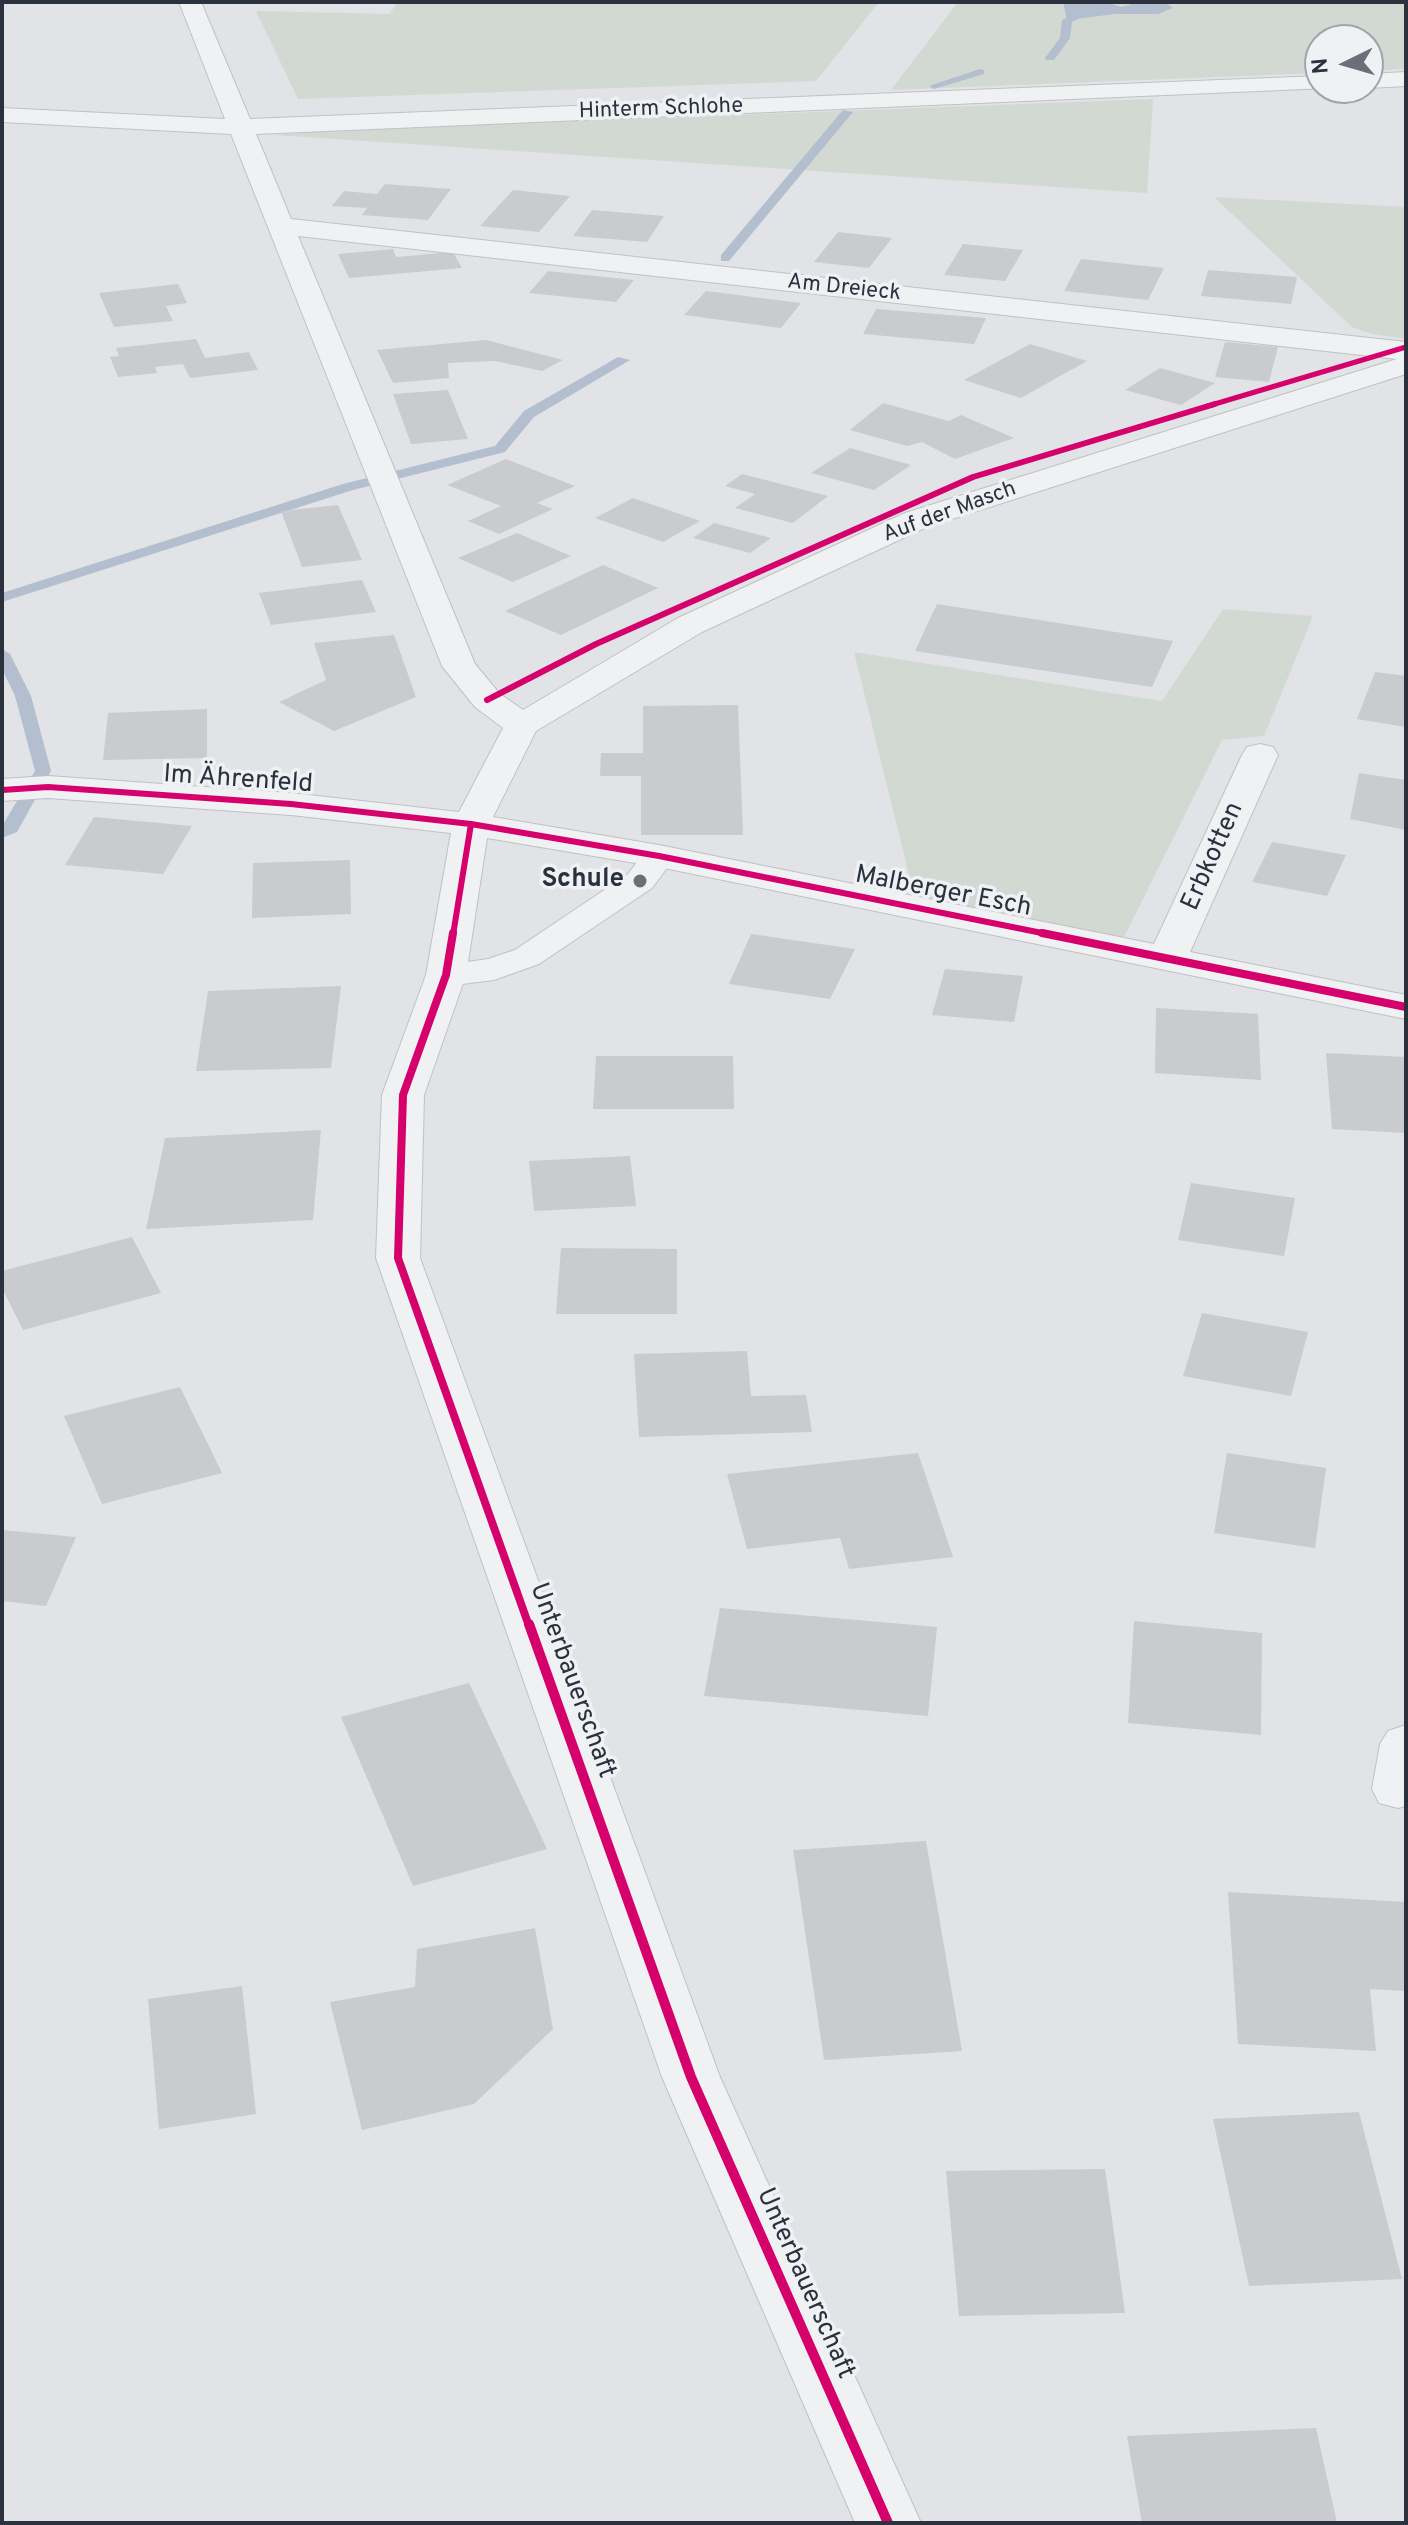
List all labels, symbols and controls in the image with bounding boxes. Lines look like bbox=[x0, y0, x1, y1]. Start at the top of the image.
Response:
north arrow bbox=[1304, 24, 1384, 104]
text: N bbox=[1307, 57, 1336, 75]
street label: Hinterm Schlohe bbox=[578, 94, 744, 126]
street label: Am Dreieck bbox=[786, 270, 902, 308]
street label: Auf der Masch bbox=[880, 477, 1020, 549]
street label: Im Ährenfeld bbox=[162, 760, 314, 802]
street label: Erbkotten bbox=[1176, 798, 1252, 916]
street label: Malberger Esch bbox=[852, 861, 1034, 925]
place label: Schule bbox=[542, 865, 624, 897]
marker: Schule bbox=[631, 872, 649, 890]
street label: Unterbauerschaft bbox=[521, 1579, 621, 1783]
street label: Unterbauerschaft bbox=[748, 2184, 860, 2384]

